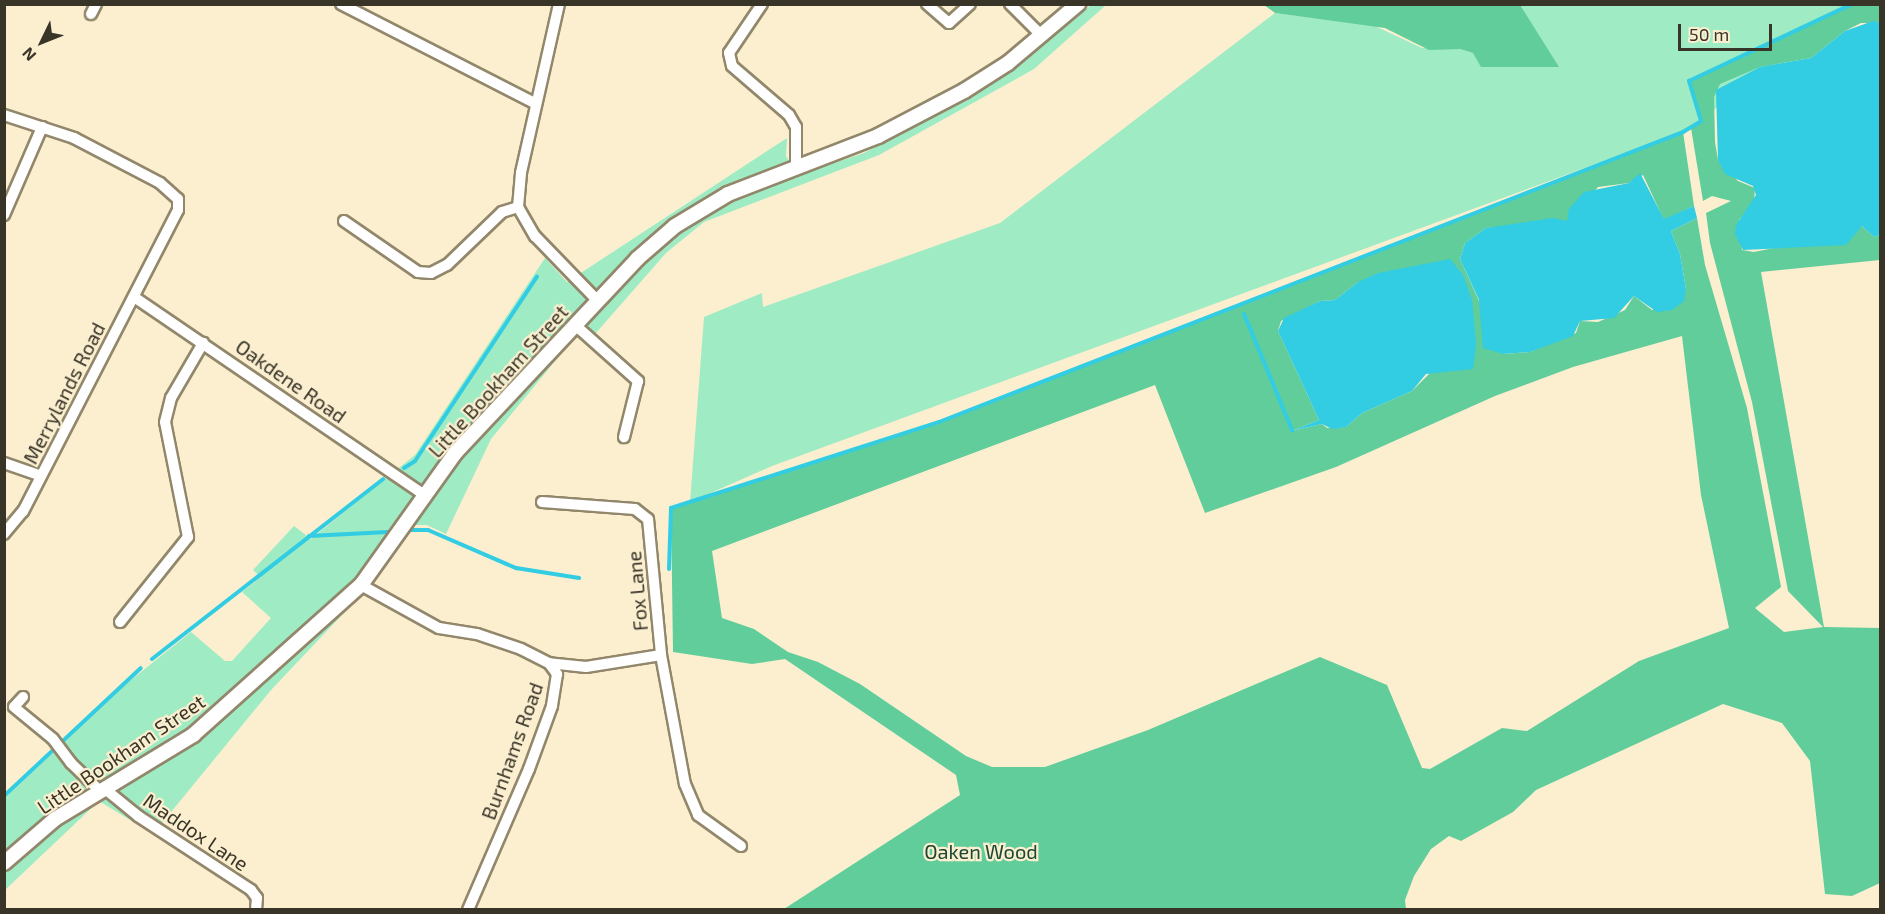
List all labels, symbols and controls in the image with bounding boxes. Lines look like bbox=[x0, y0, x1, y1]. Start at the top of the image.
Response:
north arrow bbox=[12, 12, 72, 72]
scale bar bbox=[1681, 12, 1776, 50]
text: 50 m bbox=[1689, 23, 1729, 45]
text: N bbox=[18, 44, 39, 65]
street label: Little Bookham Street bbox=[423, 300, 573, 462]
street label: Merrylands Road bbox=[18, 318, 110, 468]
street label: Oakdene Road bbox=[231, 334, 351, 428]
street label: Fox Lane bbox=[622, 550, 652, 632]
street label: Burnhams Road bbox=[476, 679, 548, 823]
street label: Little Bookham Street bbox=[33, 689, 209, 819]
street label: Maddox Lane bbox=[139, 788, 253, 876]
park label: Oaken Wood bbox=[924, 839, 1038, 863]

